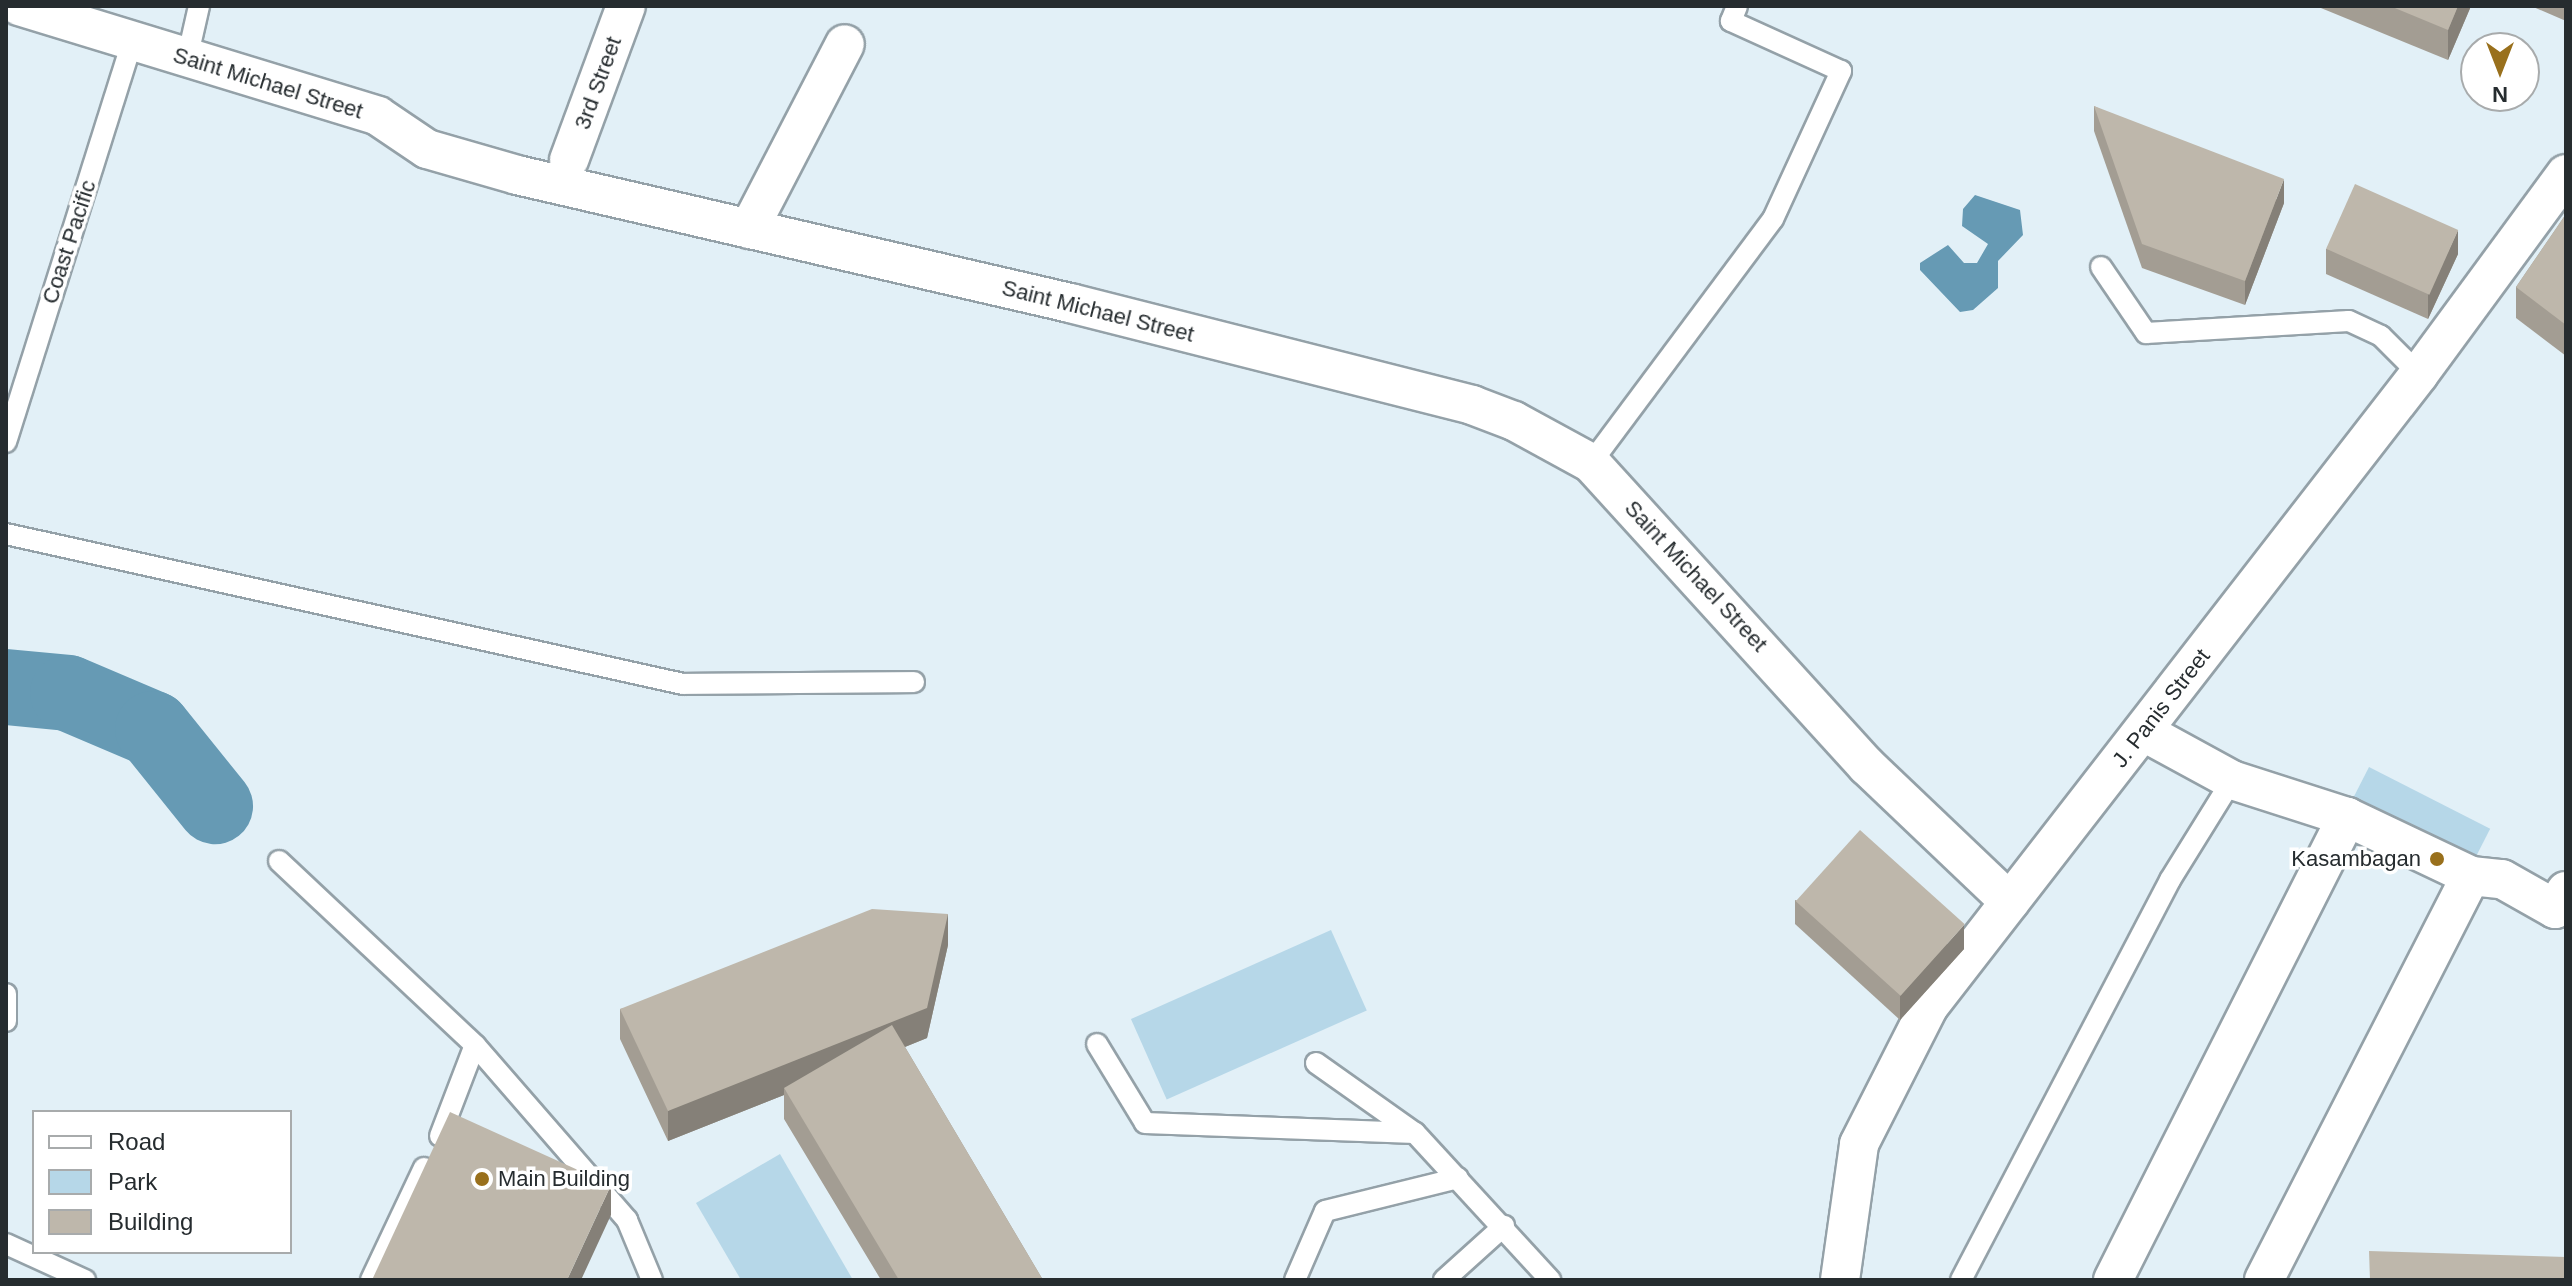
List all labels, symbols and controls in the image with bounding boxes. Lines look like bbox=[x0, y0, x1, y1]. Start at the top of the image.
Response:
north arrow bbox=[2460, 32, 2540, 112]
street label: 3rd Street bbox=[569, 33, 627, 133]
street label: Saint Michael Street bbox=[170, 42, 366, 124]
text: N bbox=[2492, 82, 2508, 107]
street label: Coast Pacific bbox=[37, 177, 101, 307]
street label: Saint Michael Street bbox=[999, 274, 1197, 348]
street label: Saint Michael Street bbox=[1619, 495, 1773, 657]
street label: J. Panis Street bbox=[2107, 644, 2215, 772]
place label: Kasambagan bbox=[2291, 846, 2421, 872]
marker: Kasambagan bbox=[2428, 850, 2446, 868]
legend bbox=[32, 1110, 292, 1254]
text: Road bbox=[108, 1128, 165, 1155]
place label: Main Building bbox=[498, 1166, 630, 1192]
text: Park bbox=[108, 1168, 157, 1195]
marker: Main Building bbox=[473, 1170, 491, 1188]
text: Building bbox=[108, 1208, 193, 1235]

